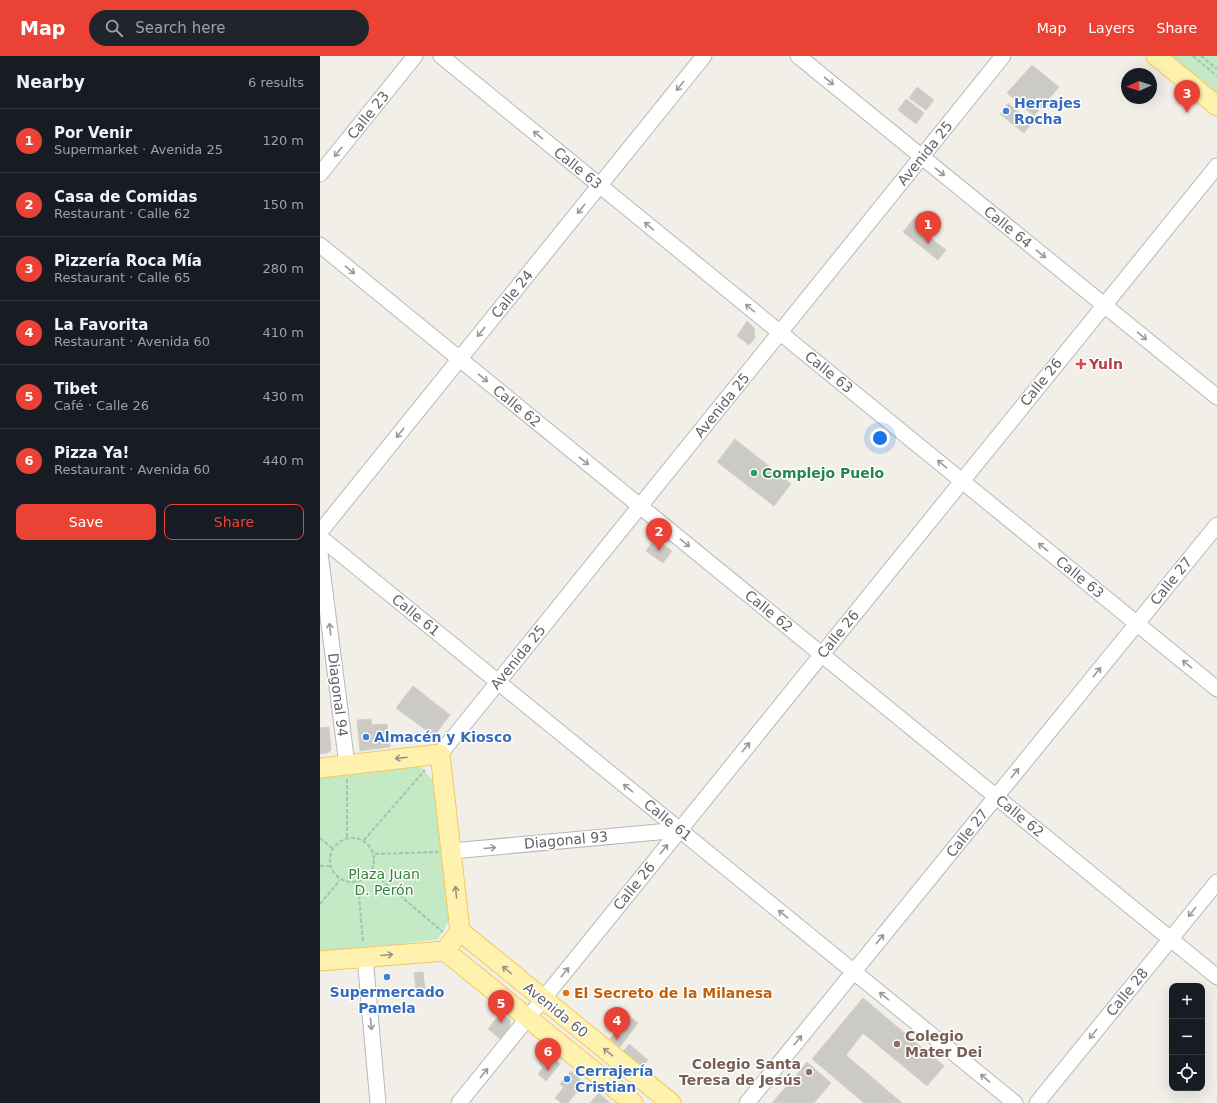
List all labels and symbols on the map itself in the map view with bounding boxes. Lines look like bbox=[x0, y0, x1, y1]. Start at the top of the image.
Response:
north arrow bbox=[1121, 68, 1157, 104]
one-way arrow bbox=[823, 76, 834, 85]
pin: 3 bbox=[1174, 80, 1200, 113]
one-way arrow bbox=[676, 81, 684, 92]
street label: Calle 23 bbox=[344, 88, 392, 142]
place label: Herrajes Rocha bbox=[1014, 95, 1081, 127]
marker: Herrajes Rocha bbox=[1001, 106, 1011, 116]
street label: Avenida 25 bbox=[894, 118, 956, 188]
one-way arrow bbox=[532, 130, 543, 139]
street label: Calle 63 bbox=[551, 144, 605, 192]
one-way arrow bbox=[333, 146, 342, 157]
one-way arrow bbox=[935, 167, 946, 176]
street label: Calle 64 bbox=[981, 203, 1035, 251]
one-way arrow bbox=[576, 204, 585, 215]
pin: 1 bbox=[915, 211, 941, 244]
one-way arrow bbox=[644, 221, 655, 230]
one-way arrow bbox=[1035, 249, 1046, 258]
one-way arrow bbox=[345, 265, 356, 274]
street label: Calle 24 bbox=[488, 267, 536, 321]
one-way arrow bbox=[744, 303, 755, 312]
one-way arrow bbox=[477, 327, 486, 338]
one-way arrow bbox=[1136, 332, 1147, 340]
street label: Calle 63 bbox=[802, 348, 856, 396]
street label: Calle 26 bbox=[1017, 355, 1065, 409]
place label: Yuln bbox=[1088, 356, 1123, 372]
marker: Yuln bbox=[1076, 359, 1086, 369]
street label: Avenida 25 bbox=[691, 370, 753, 440]
one-way arrow bbox=[478, 374, 489, 383]
street label: Calle 62 bbox=[490, 382, 544, 430]
one-way arrow bbox=[395, 428, 404, 439]
your location bbox=[870, 428, 890, 448]
one-way arrow bbox=[579, 456, 590, 465]
one-way arrow bbox=[936, 460, 947, 469]
place label: Complejo Puelo bbox=[762, 465, 885, 481]
marker: Complejo Puelo bbox=[749, 468, 759, 478]
pin: 2 bbox=[646, 518, 672, 551]
one-way arrow bbox=[680, 538, 690, 547]
one-way arrow bbox=[1037, 542, 1048, 551]
street label: Calle 63 bbox=[1053, 553, 1107, 601]
street label: Calle 27 bbox=[1147, 554, 1195, 608]
street label: Calle 62 bbox=[742, 587, 796, 635]
street label: Calle 61 bbox=[389, 591, 443, 639]
street label: Calle 26 bbox=[814, 607, 862, 661]
street label: Avenida 25 bbox=[487, 622, 549, 692]
one-way arrow bbox=[326, 623, 334, 636]
street label: Diagonal 94 bbox=[325, 652, 351, 738]
one-way arrow bbox=[1181, 660, 1192, 669]
one-way arrow bbox=[1093, 667, 1102, 678]
place label: Almacén y Kiosco bbox=[374, 729, 512, 745]
marker: Almacén y Kiosco bbox=[361, 732, 371, 742]
one-way arrow bbox=[742, 742, 751, 753]
one-way arrow bbox=[395, 754, 408, 762]
one-way arrow bbox=[1011, 768, 1020, 779]
one-way arrow bbox=[623, 783, 634, 792]
street label: Calle 62 bbox=[993, 792, 1047, 840]
street label: Calle 61 bbox=[641, 796, 695, 844]
street label: Calle 27 bbox=[943, 806, 991, 860]
street label: Diagonal 93 bbox=[523, 828, 609, 852]
one-way arrow bbox=[660, 843, 669, 854]
one-way arrow bbox=[483, 844, 496, 851]
street label: Calle 26 bbox=[610, 859, 658, 913]
park label: Plaza Juan D. Perón bbox=[348, 866, 420, 898]
one-way arrow bbox=[452, 886, 460, 899]
one-way arrow bbox=[1188, 906, 1197, 917]
one-way arrow bbox=[778, 910, 789, 918]
one-way arrow bbox=[876, 934, 885, 945]
one-way arrow bbox=[380, 952, 393, 959]
one-way arrow bbox=[502, 965, 513, 974]
street label: Calle 28 bbox=[1103, 965, 1151, 1019]
one-way arrow bbox=[561, 966, 570, 977]
marker: Supermercado Pamela bbox=[382, 972, 392, 982]
street label: Avenida 60 bbox=[521, 979, 591, 1041]
place label: Supermercado Pamela bbox=[330, 984, 445, 1016]
place label: El Secreto de la Milanesa bbox=[574, 985, 772, 1001]
marker: El Secreto de la Milanesa bbox=[561, 988, 571, 998]
pin: 5 bbox=[488, 990, 514, 1023]
one-way arrow bbox=[879, 992, 889, 1001]
pin: 4 bbox=[604, 1007, 630, 1040]
one-way arrow bbox=[367, 1017, 375, 1030]
place label: Colegio Mater Dei bbox=[905, 1028, 982, 1060]
one-way arrow bbox=[1088, 1029, 1097, 1040]
one-way arrow bbox=[794, 1035, 803, 1046]
pin: 6 bbox=[535, 1038, 561, 1071]
marker: Colegio Mater Dei bbox=[892, 1039, 902, 1049]
one-way arrow bbox=[603, 1047, 614, 1056]
place label: Colegio Santa Teresa de Jesús bbox=[679, 1056, 801, 1088]
place label: Cerrajería Cristian bbox=[575, 1063, 653, 1095]
one-way arrow bbox=[479, 1067, 488, 1078]
marker: Colegio Santa Teresa de Jesús bbox=[804, 1067, 814, 1077]
marker: Cerrajería Cristian bbox=[562, 1074, 572, 1084]
one-way arrow bbox=[979, 1074, 990, 1083]

